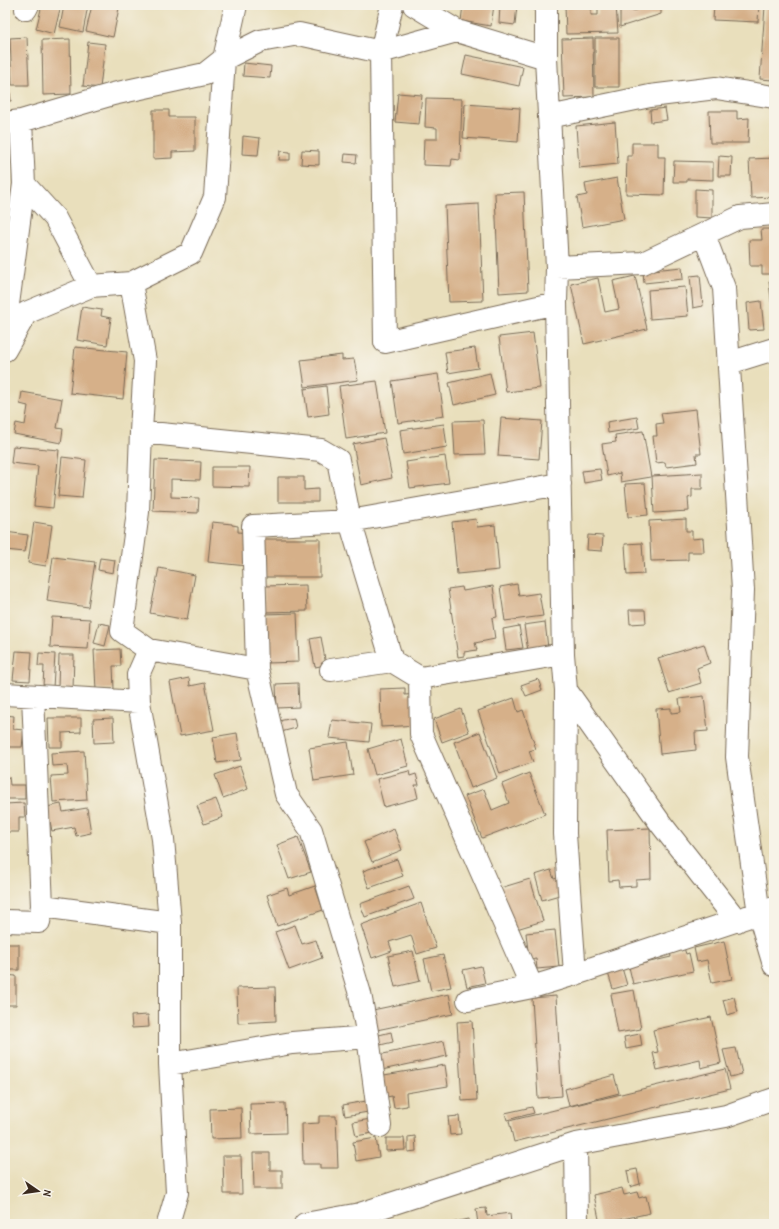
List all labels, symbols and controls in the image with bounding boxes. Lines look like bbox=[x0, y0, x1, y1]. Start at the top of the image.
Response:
north arrow bbox=[18, 1171, 58, 1211]
text: N bbox=[40, 1189, 55, 1198]

